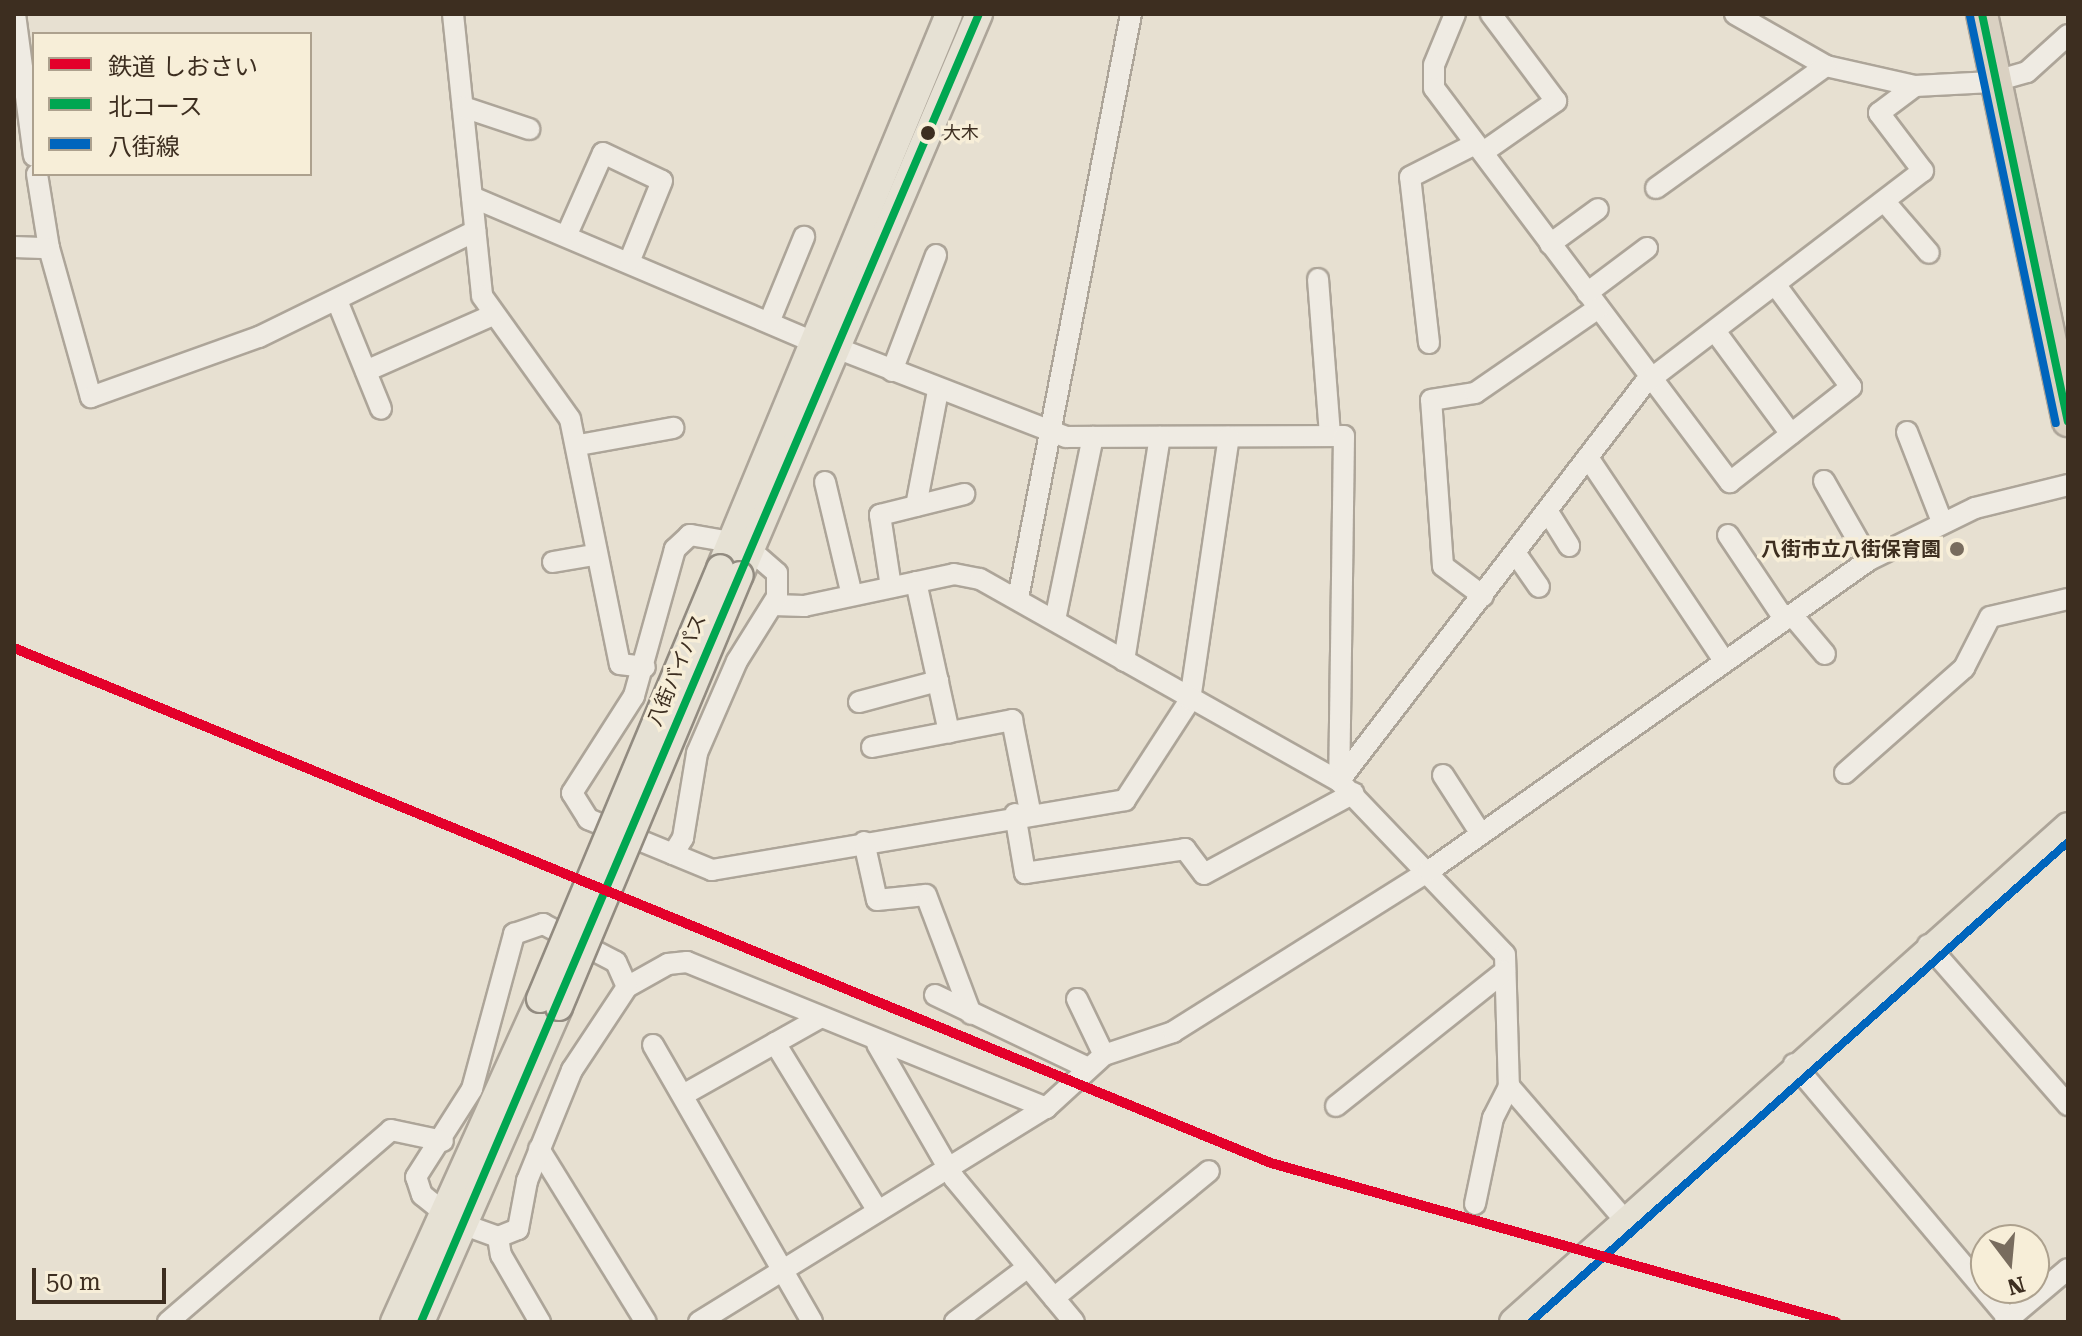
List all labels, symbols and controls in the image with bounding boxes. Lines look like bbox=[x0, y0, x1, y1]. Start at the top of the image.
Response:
legend bbox=[32, 32, 312, 176]
text: 鉄道 しおさい bbox=[108, 53, 258, 81]
text: 北コース bbox=[108, 93, 203, 121]
place label: 大木 bbox=[943, 122, 979, 144]
marker: 大木 bbox=[920, 125, 936, 141]
text: 八街線 bbox=[108, 133, 180, 161]
place label: 八街市立八街保育園 bbox=[1761, 537, 1941, 561]
marker: 八街市立八街保育園 bbox=[1948, 540, 1966, 558]
street label: 八街バイパス bbox=[643, 610, 711, 730]
north arrow bbox=[1970, 1224, 2050, 1304]
scale bar bbox=[36, 1252, 170, 1302]
text: 50 m bbox=[46, 1268, 101, 1296]
text: N bbox=[2005, 1271, 2028, 1300]

